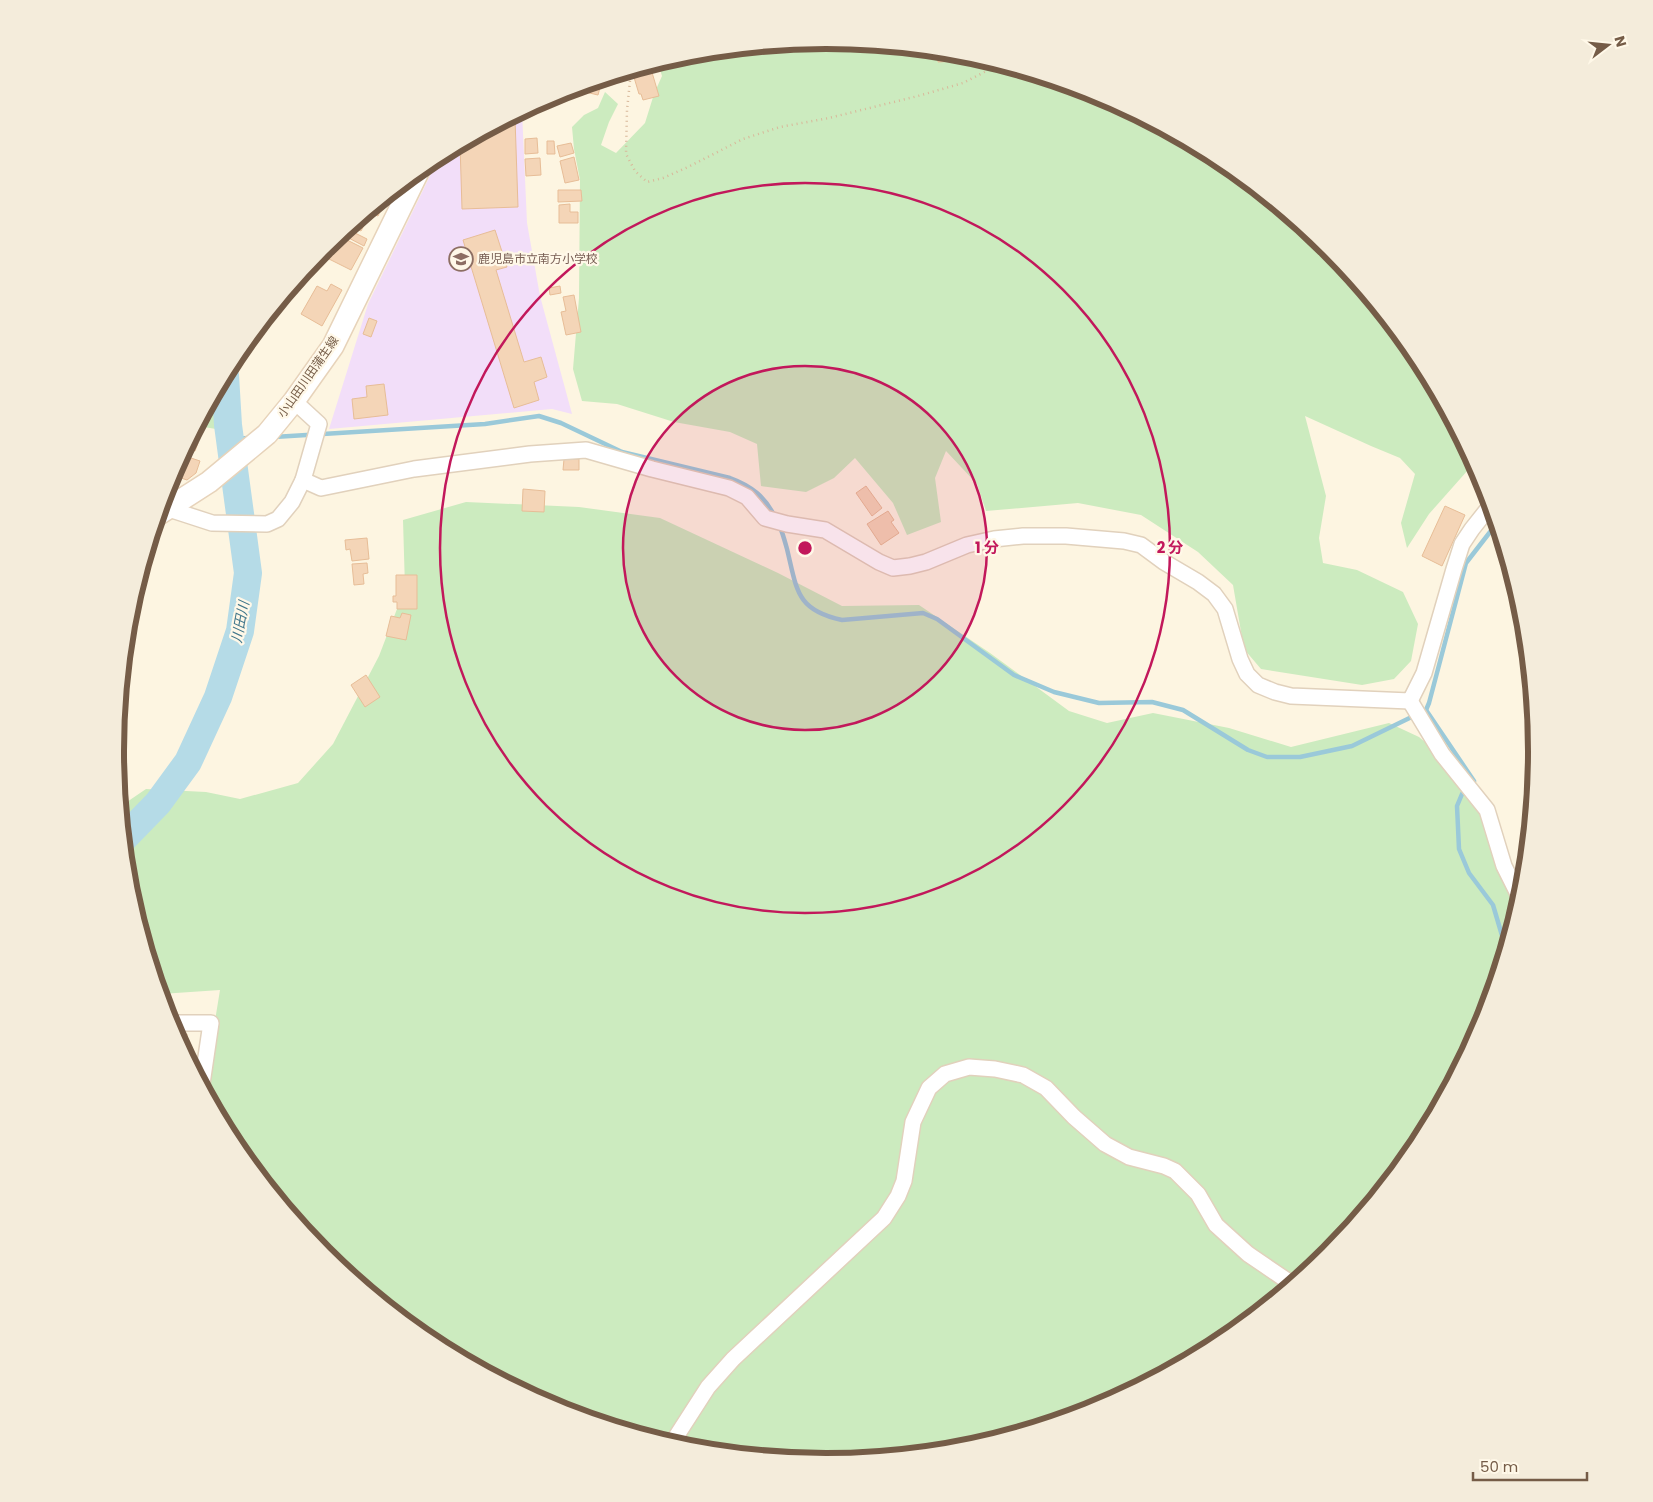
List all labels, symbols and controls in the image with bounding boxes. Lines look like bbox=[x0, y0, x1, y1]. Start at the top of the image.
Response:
north arrow bbox=[1583, 20, 1633, 70]
text: N bbox=[1609, 34, 1632, 49]
school or university icon: 鹿児島市立南方小学校 bbox=[448, 246, 474, 272]
place label: 鹿児島市立南方小学校 bbox=[478, 250, 598, 267]
street label: 小山田川田蒲生線 bbox=[273, 333, 342, 421]
text: 1 分 bbox=[975, 537, 999, 558]
text: 2 分 bbox=[1157, 537, 1183, 558]
centre of rings bbox=[796, 539, 814, 557]
water label: 川田川 bbox=[226, 598, 254, 645]
scale bar bbox=[1473, 1450, 1587, 1482]
text: 50 m bbox=[1480, 1456, 1518, 1477]

